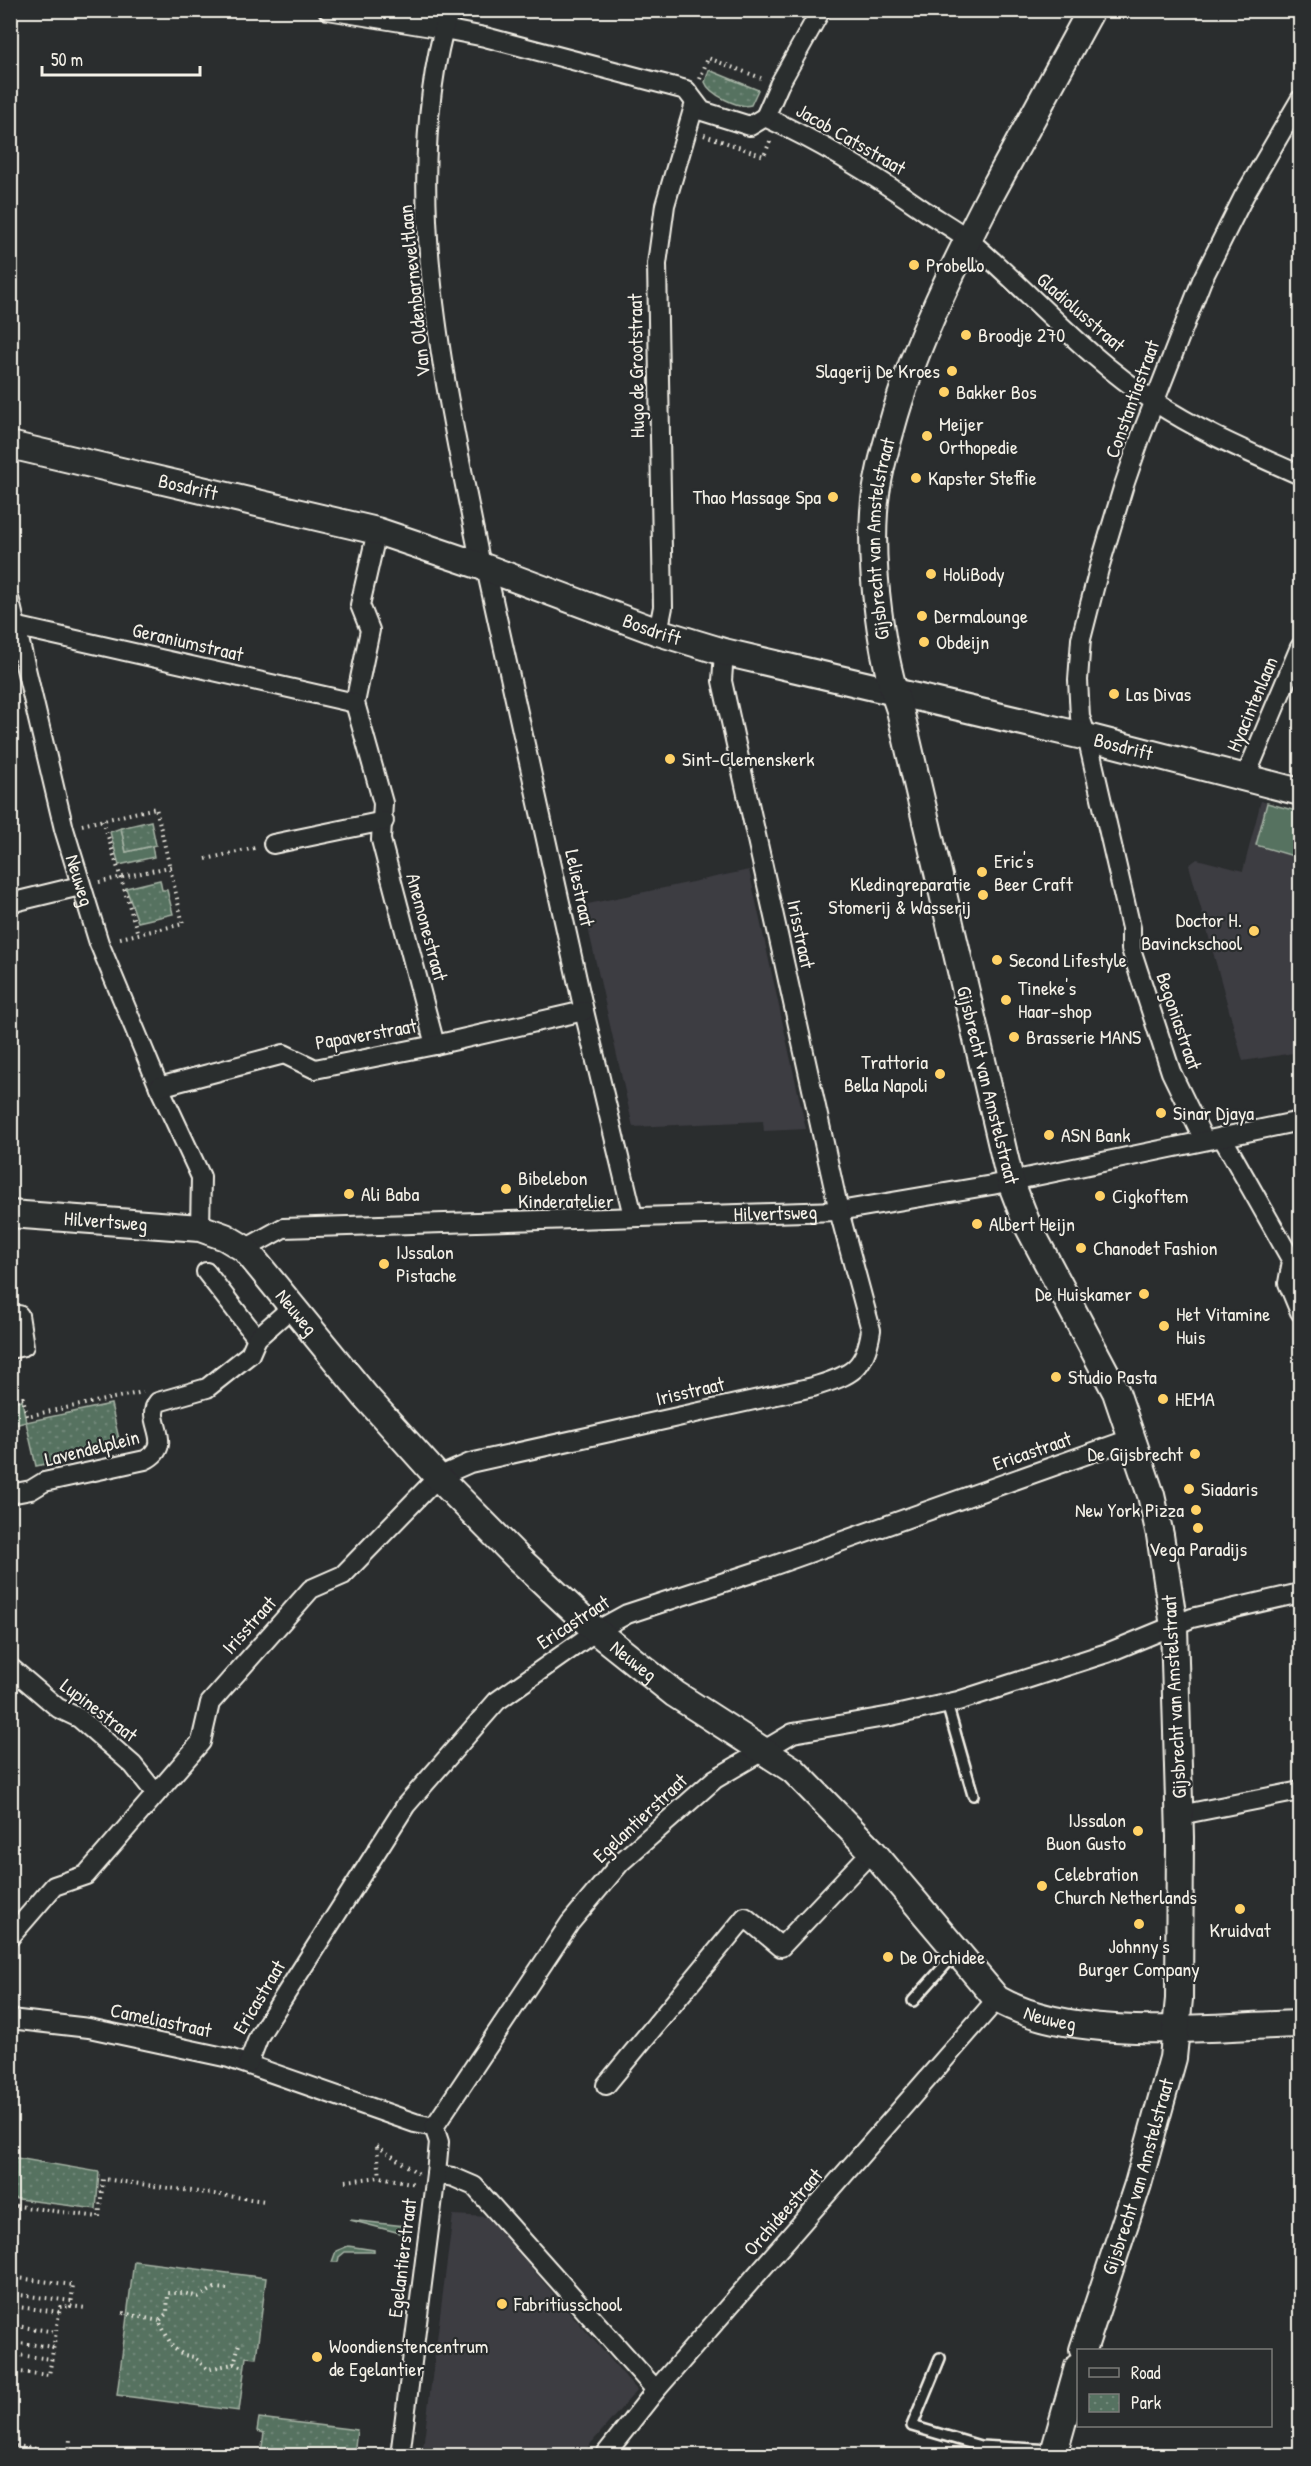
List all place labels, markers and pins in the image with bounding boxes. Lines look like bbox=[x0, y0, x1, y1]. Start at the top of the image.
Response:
place label: Probello bbox=[926, 251, 984, 278]
marker: Probello bbox=[907, 258, 921, 272]
place label: Broodje 270 bbox=[978, 321, 1065, 348]
marker: Broodje 270 bbox=[959, 328, 973, 342]
place label: Slagerij De Kroes bbox=[815, 357, 940, 384]
marker: Slagerij De Kroes bbox=[945, 364, 959, 378]
place label: Bakker Bos bbox=[956, 378, 1037, 405]
marker: Bakker Bos bbox=[937, 385, 951, 399]
place label: Meijer Orthopedie bbox=[939, 410, 1018, 460]
marker: Meijer Orthopedie bbox=[920, 429, 934, 443]
place label: Kapster Steffie bbox=[928, 464, 1037, 491]
marker: Kapster Steffie bbox=[909, 471, 923, 485]
place label: Thao Massage Spa bbox=[693, 483, 821, 510]
marker: Thao Massage Spa bbox=[826, 490, 840, 504]
place label: HoliBody bbox=[943, 560, 1005, 587]
marker: HoliBody bbox=[924, 567, 938, 581]
place label: Dermalounge bbox=[934, 602, 1028, 629]
marker: Dermalounge bbox=[915, 609, 929, 623]
place label: Obdeijn bbox=[936, 628, 989, 655]
marker: Obdeijn bbox=[917, 635, 931, 649]
place label: Las Divas bbox=[1126, 680, 1191, 707]
marker: Las Divas bbox=[1107, 687, 1121, 701]
place label: Sint-Clemenskerk bbox=[682, 745, 814, 772]
marker: Sint-Clemenskerk bbox=[663, 752, 677, 766]
place label: Eric's Beer Craft bbox=[994, 847, 1074, 897]
marker: Eric's Beer Craft bbox=[975, 865, 989, 879]
place label: Kledingreparatie Stomerij & Wasserij bbox=[828, 870, 971, 920]
marker: Kledingreparatie Stomerij & Wasserij bbox=[976, 888, 990, 902]
place label: Doctor H. Bavinckschool bbox=[1141, 906, 1243, 956]
marker: Doctor H. Bavinckschool bbox=[1247, 924, 1261, 938]
place label: Second Lifestyle bbox=[1009, 946, 1127, 973]
marker: Second Lifestyle bbox=[990, 953, 1004, 967]
place label: Tineke's Haar-shop bbox=[1018, 974, 1092, 1024]
marker: Tineke's Haar-shop bbox=[999, 993, 1013, 1007]
place label: Brasserie MANS bbox=[1026, 1023, 1141, 1050]
marker: Brasserie MANS bbox=[1007, 1030, 1021, 1044]
place label: Trattoria Bella Napoli bbox=[844, 1048, 928, 1098]
marker: Trattoria Bella Napoli bbox=[933, 1067, 947, 1081]
place label: Sinar Djaya bbox=[1173, 1099, 1254, 1126]
marker: Sinar Djaya bbox=[1154, 1106, 1168, 1120]
place label: ASN Bank bbox=[1061, 1121, 1131, 1148]
marker: ASN Bank bbox=[1042, 1128, 1056, 1142]
place label: Bibelebon Kinderatelier bbox=[518, 1164, 614, 1214]
place label: Ali Baba bbox=[361, 1180, 419, 1207]
marker: Bibelebon Kinderatelier bbox=[499, 1182, 513, 1196]
place label: Cigkoftem bbox=[1112, 1182, 1188, 1209]
marker: Ali Baba bbox=[342, 1187, 356, 1201]
marker: Cigkoftem bbox=[1093, 1189, 1107, 1203]
place label: Albert Heijn bbox=[989, 1210, 1075, 1237]
marker: Albert Heijn bbox=[970, 1217, 984, 1231]
place label: Chanodet Fashion bbox=[1093, 1234, 1218, 1261]
place label: IJssalon Pistache bbox=[396, 1238, 457, 1288]
marker: Chanodet Fashion bbox=[1074, 1241, 1088, 1255]
marker: IJssalon Pistache bbox=[377, 1257, 391, 1271]
place label: De Huiskamer bbox=[1035, 1280, 1132, 1307]
marker: De Huiskamer bbox=[1137, 1287, 1151, 1301]
place label: Het Vitamine Huis bbox=[1176, 1300, 1270, 1350]
marker: Het Vitamine Huis bbox=[1157, 1319, 1171, 1333]
place label: Studio Pasta bbox=[1068, 1363, 1157, 1390]
marker: Studio Pasta bbox=[1049, 1370, 1063, 1384]
place label: HEMA bbox=[1175, 1385, 1215, 1412]
marker: HEMA bbox=[1156, 1392, 1170, 1406]
place label: De Gijsbrecht bbox=[1088, 1440, 1184, 1467]
marker: De Gijsbrecht bbox=[1188, 1447, 1202, 1461]
place label: Siadaris bbox=[1201, 1475, 1258, 1502]
marker: Siadaris bbox=[1182, 1482, 1196, 1496]
place label: New York Pizza bbox=[1075, 1496, 1184, 1523]
marker: New York Pizza bbox=[1189, 1503, 1203, 1517]
marker: Vega Paradijs bbox=[1191, 1521, 1205, 1535]
place label: Vega Paradijs bbox=[1149, 1535, 1247, 1562]
place label: IJssalon Buon Gusto bbox=[1046, 1806, 1126, 1856]
marker: IJssalon Buon Gusto bbox=[1131, 1824, 1145, 1838]
place label: Celebration Church Netherlands bbox=[1054, 1860, 1197, 1910]
marker: Celebration Church Netherlands bbox=[1035, 1879, 1049, 1893]
marker: Kruidvat bbox=[1233, 1902, 1247, 1916]
place label: Kruidvat bbox=[1209, 1916, 1272, 1943]
marker: Johnny's Burger Company bbox=[1132, 1917, 1146, 1931]
place label: Johnny's Burger Company bbox=[1078, 1932, 1200, 1982]
place label: De Orchidee bbox=[900, 1943, 985, 1970]
marker: De Orchidee bbox=[881, 1950, 895, 1964]
place label: Fabritiusschool bbox=[513, 2290, 623, 2317]
marker: Fabritiusschool bbox=[495, 2297, 509, 2311]
place label: Woondienstencentrum de Egelantier bbox=[329, 2332, 488, 2382]
marker: Woondienstencentrum de Egelantier bbox=[310, 2350, 324, 2364]

